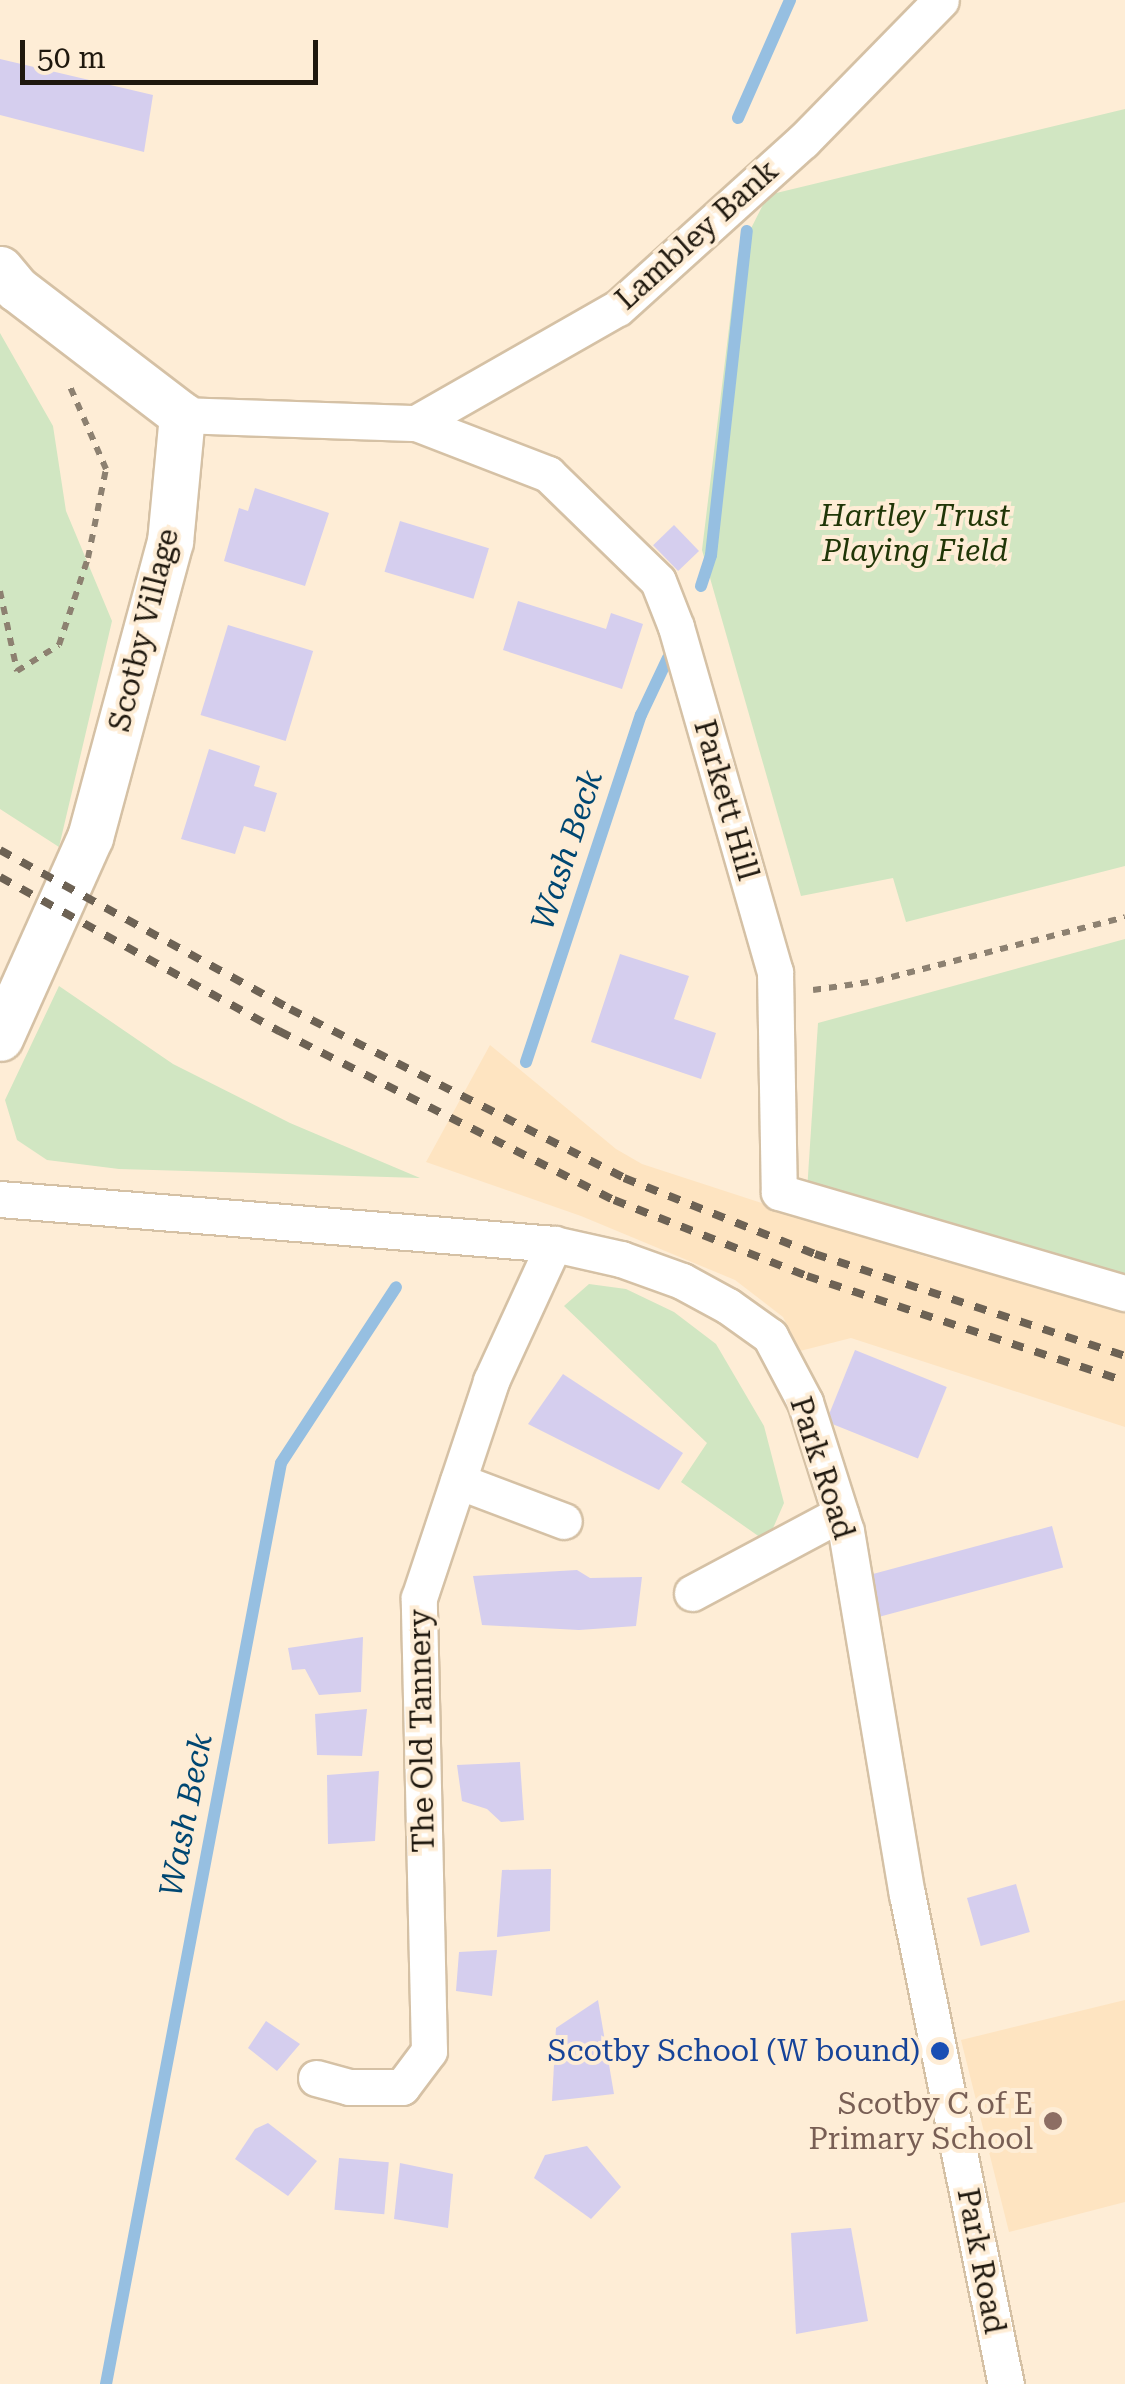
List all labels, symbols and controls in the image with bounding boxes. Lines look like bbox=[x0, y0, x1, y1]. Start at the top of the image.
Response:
scale bar bbox=[25, 20, 322, 82]
text: 50 m bbox=[37, 40, 106, 75]
street label: Lambley Bank bbox=[608, 153, 786, 317]
park label: Hartley Trust Playing Field bbox=[820, 498, 1010, 568]
street label: Scotby Village bbox=[101, 525, 187, 735]
street label: Parkett Hill bbox=[686, 716, 766, 884]
water label: Wash Beck bbox=[523, 765, 611, 935]
street label: Park Road bbox=[782, 1392, 862, 1544]
street label: The Old Tannery bbox=[402, 1609, 442, 1853]
water label: Wash Beck bbox=[151, 1730, 221, 1900]
place label: Scotby School (W bound) bbox=[548, 2033, 920, 2069]
marker: Scotby School (W bound) bbox=[929, 2040, 951, 2062]
place label: Scotby C of E Primary School bbox=[808, 2086, 1033, 2156]
marker: Scotby C of E Primary School bbox=[1042, 2110, 1064, 2132]
street label: Park Road bbox=[949, 2185, 1013, 2337]

